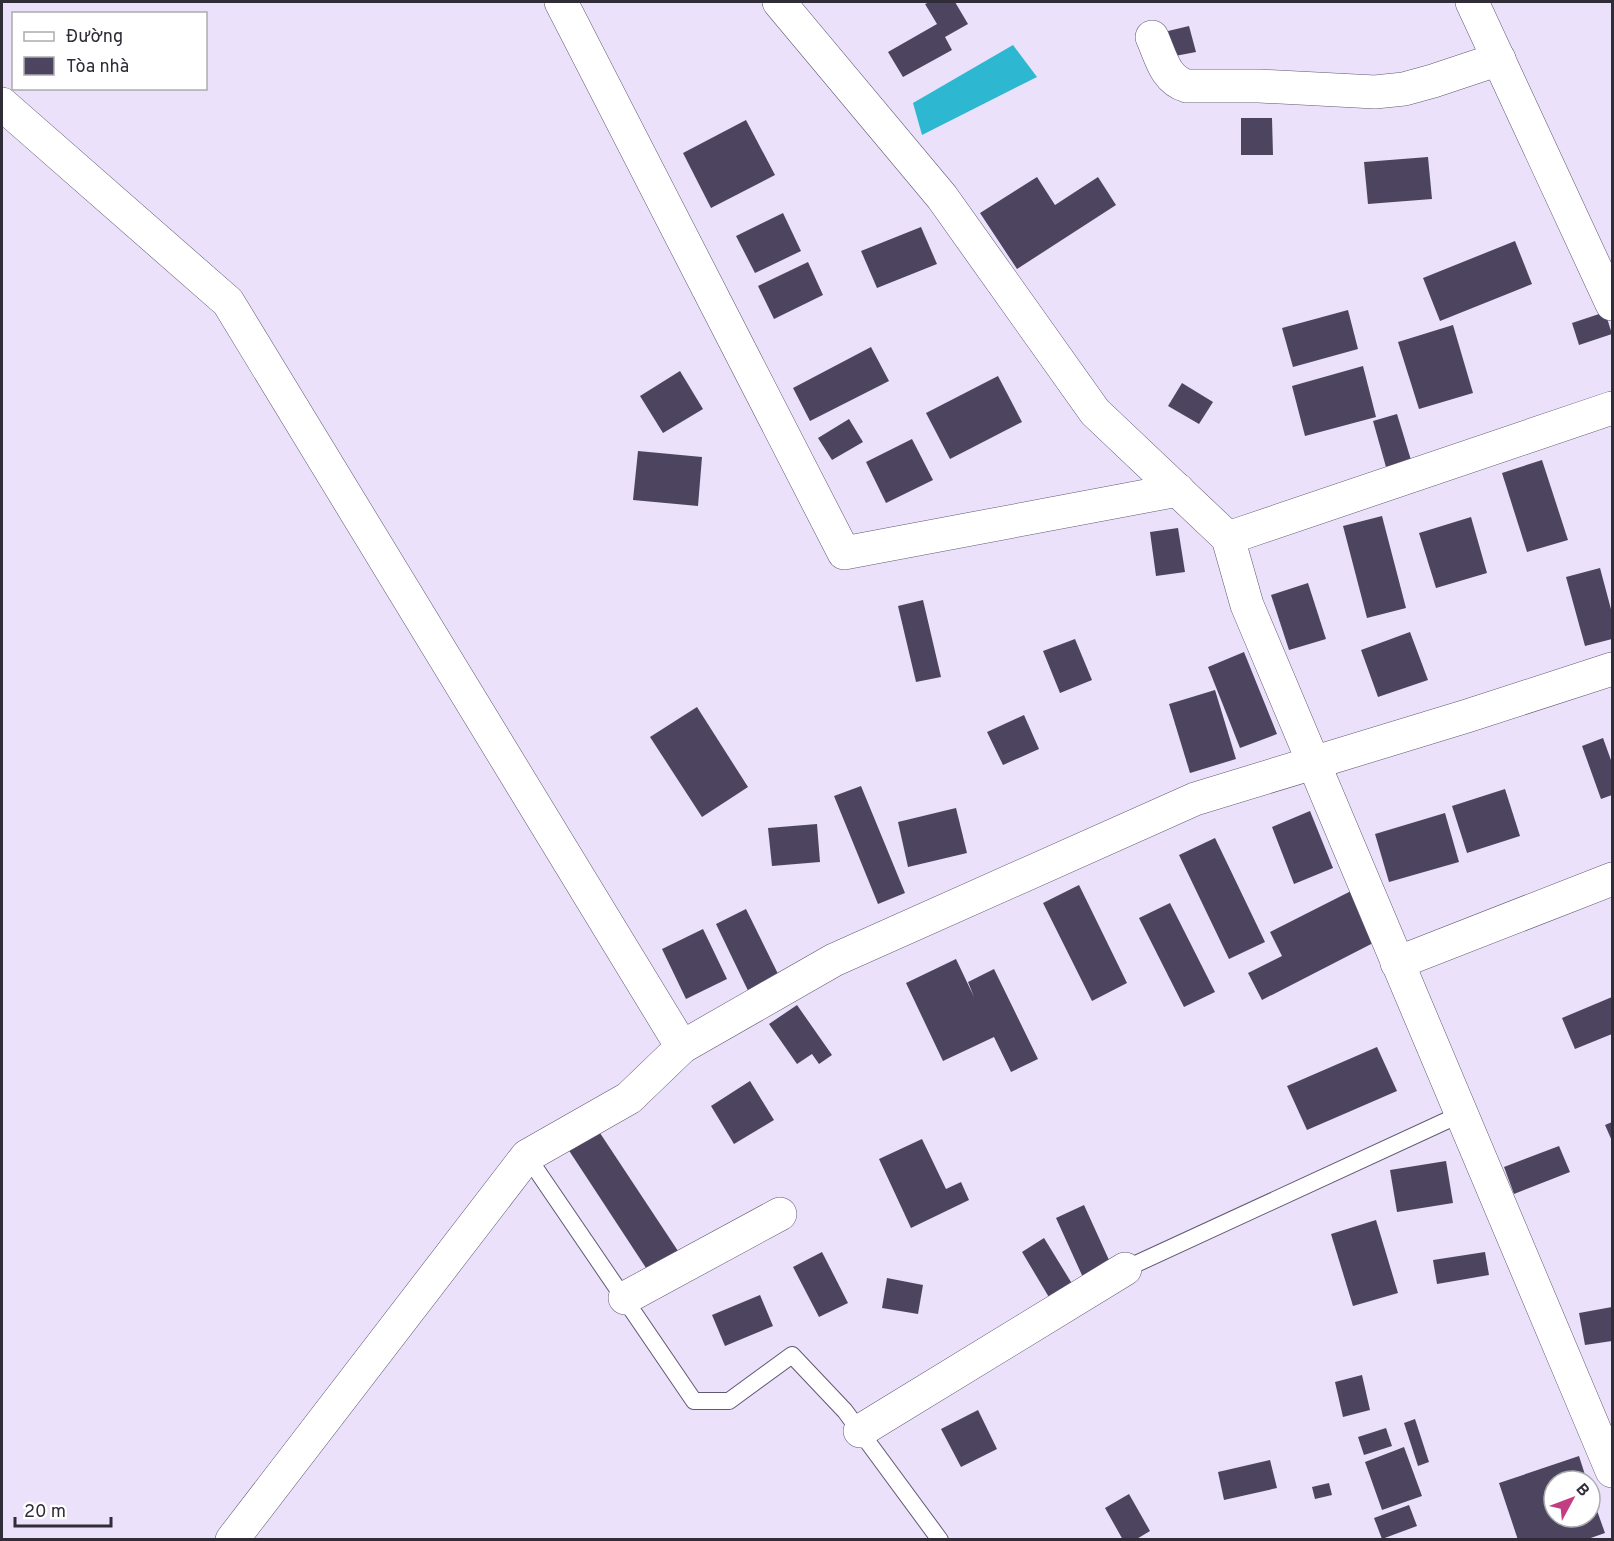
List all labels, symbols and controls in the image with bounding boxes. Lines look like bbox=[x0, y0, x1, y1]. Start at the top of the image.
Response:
legend bbox=[12, 12, 207, 90]
text: Đường bbox=[66, 26, 123, 49]
text: Tòa nhà bbox=[66, 56, 129, 79]
north arrow bbox=[1542, 1469, 1602, 1529]
text: B bbox=[1571, 1480, 1593, 1501]
scale bar bbox=[15, 1490, 111, 1528]
text: 20 m bbox=[24, 1501, 66, 1524]

